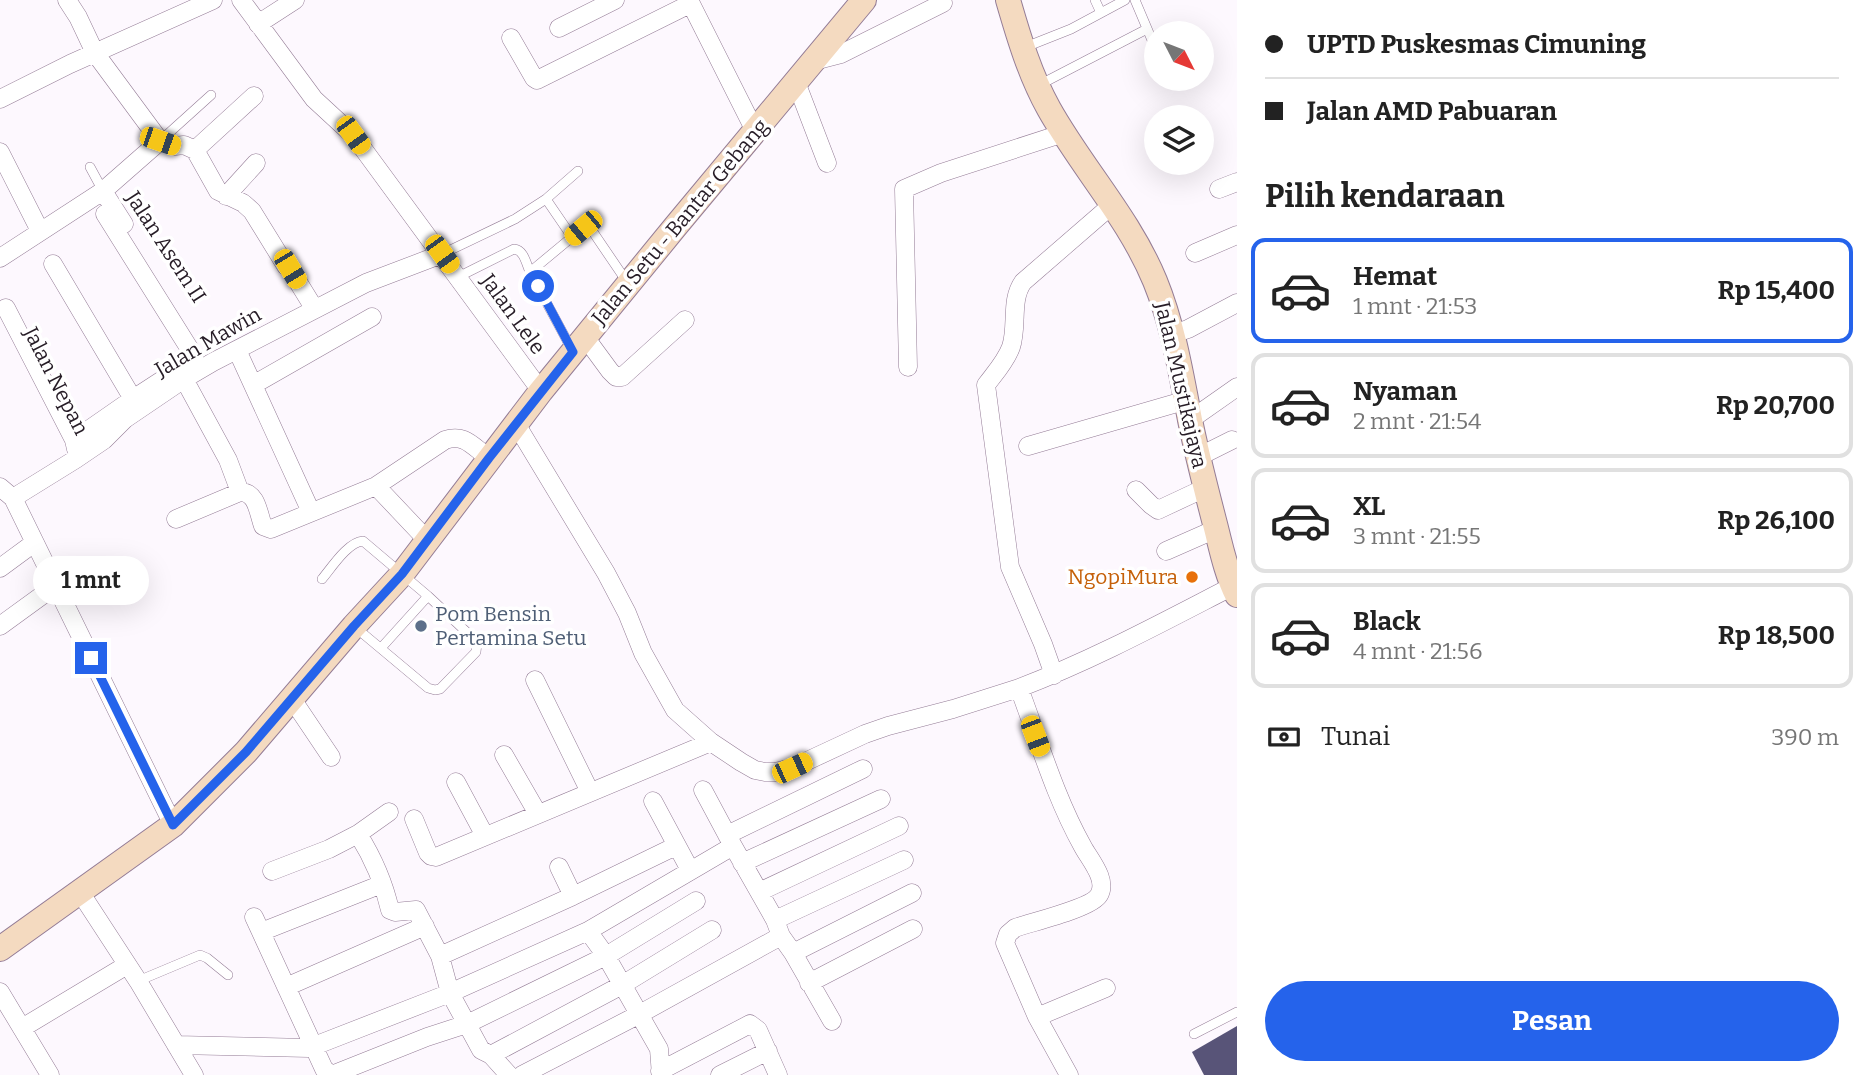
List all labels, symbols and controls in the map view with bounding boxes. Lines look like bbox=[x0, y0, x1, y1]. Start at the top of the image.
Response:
north arrow bbox=[1144, 21, 1214, 91]
map controls bbox=[1144, 21, 1214, 175]
text: UPTD Puskesmas Cimuning bbox=[1307, 29, 1646, 60]
text: Jalan AMD Pabuaran bbox=[1307, 96, 1557, 127]
button: layers bbox=[1144, 105, 1214, 175]
car bbox=[333, 112, 374, 158]
street label: Jalan Setu - Bantar Gebang bbox=[586, 113, 774, 331]
car bbox=[137, 124, 184, 158]
text: Pilih kendaraan bbox=[1265, 177, 1505, 215]
street label: Jalan Asem II bbox=[120, 185, 212, 308]
car bbox=[561, 206, 606, 250]
car bbox=[422, 231, 463, 277]
car bbox=[271, 246, 310, 292]
icon: car bbox=[1269, 259, 1332, 322]
text: Hemat bbox=[1353, 261, 1437, 292]
street label: Jalan Lele bbox=[475, 268, 551, 359]
route start bbox=[522, 270, 554, 302]
text: Rp 15,400 bbox=[1718, 275, 1835, 306]
text: 1 mnt · 21:53 bbox=[1353, 292, 1477, 320]
street label: Jalan Mustikajaya bbox=[1149, 298, 1213, 471]
street label: Jalan Mawin bbox=[149, 301, 266, 383]
street label: Jalan Nepan bbox=[17, 322, 94, 439]
icon: car bbox=[1269, 374, 1332, 437]
text: Nyaman bbox=[1353, 376, 1457, 407]
text: Rp 20,700 bbox=[1716, 390, 1835, 421]
text: 2 mnt · 21:54 bbox=[1353, 407, 1481, 435]
icon: car bbox=[1269, 489, 1332, 552]
text: XL bbox=[1353, 491, 1385, 522]
text: Rp 26,100 bbox=[1717, 505, 1835, 536]
text: 3 mnt · 21:55 bbox=[1353, 522, 1481, 550]
callout: 1 mnt bbox=[33, 556, 149, 606]
place label: NgopiMura bbox=[1068, 564, 1179, 590]
text: 1 mnt bbox=[61, 566, 121, 594]
marker: NgopiMura bbox=[1184, 569, 1200, 585]
place label: Pom Bensin Pertamina Setu bbox=[435, 601, 587, 651]
icon: car bbox=[1269, 604, 1332, 667]
text: Black bbox=[1353, 606, 1421, 637]
marker: Pom Bensin Pertamina Setu bbox=[413, 618, 429, 634]
text: Rp 18,500 bbox=[1718, 620, 1835, 651]
text: 4 mnt · 21:56 bbox=[1353, 637, 1482, 665]
route end bbox=[75, 642, 107, 674]
car bbox=[1018, 713, 1053, 759]
icon: cash bbox=[1265, 718, 1303, 756]
text: Tunai bbox=[1321, 721, 1390, 752]
text: 390 m bbox=[1771, 723, 1839, 751]
car bbox=[769, 750, 816, 786]
button: Pesan bbox=[1265, 981, 1839, 1061]

